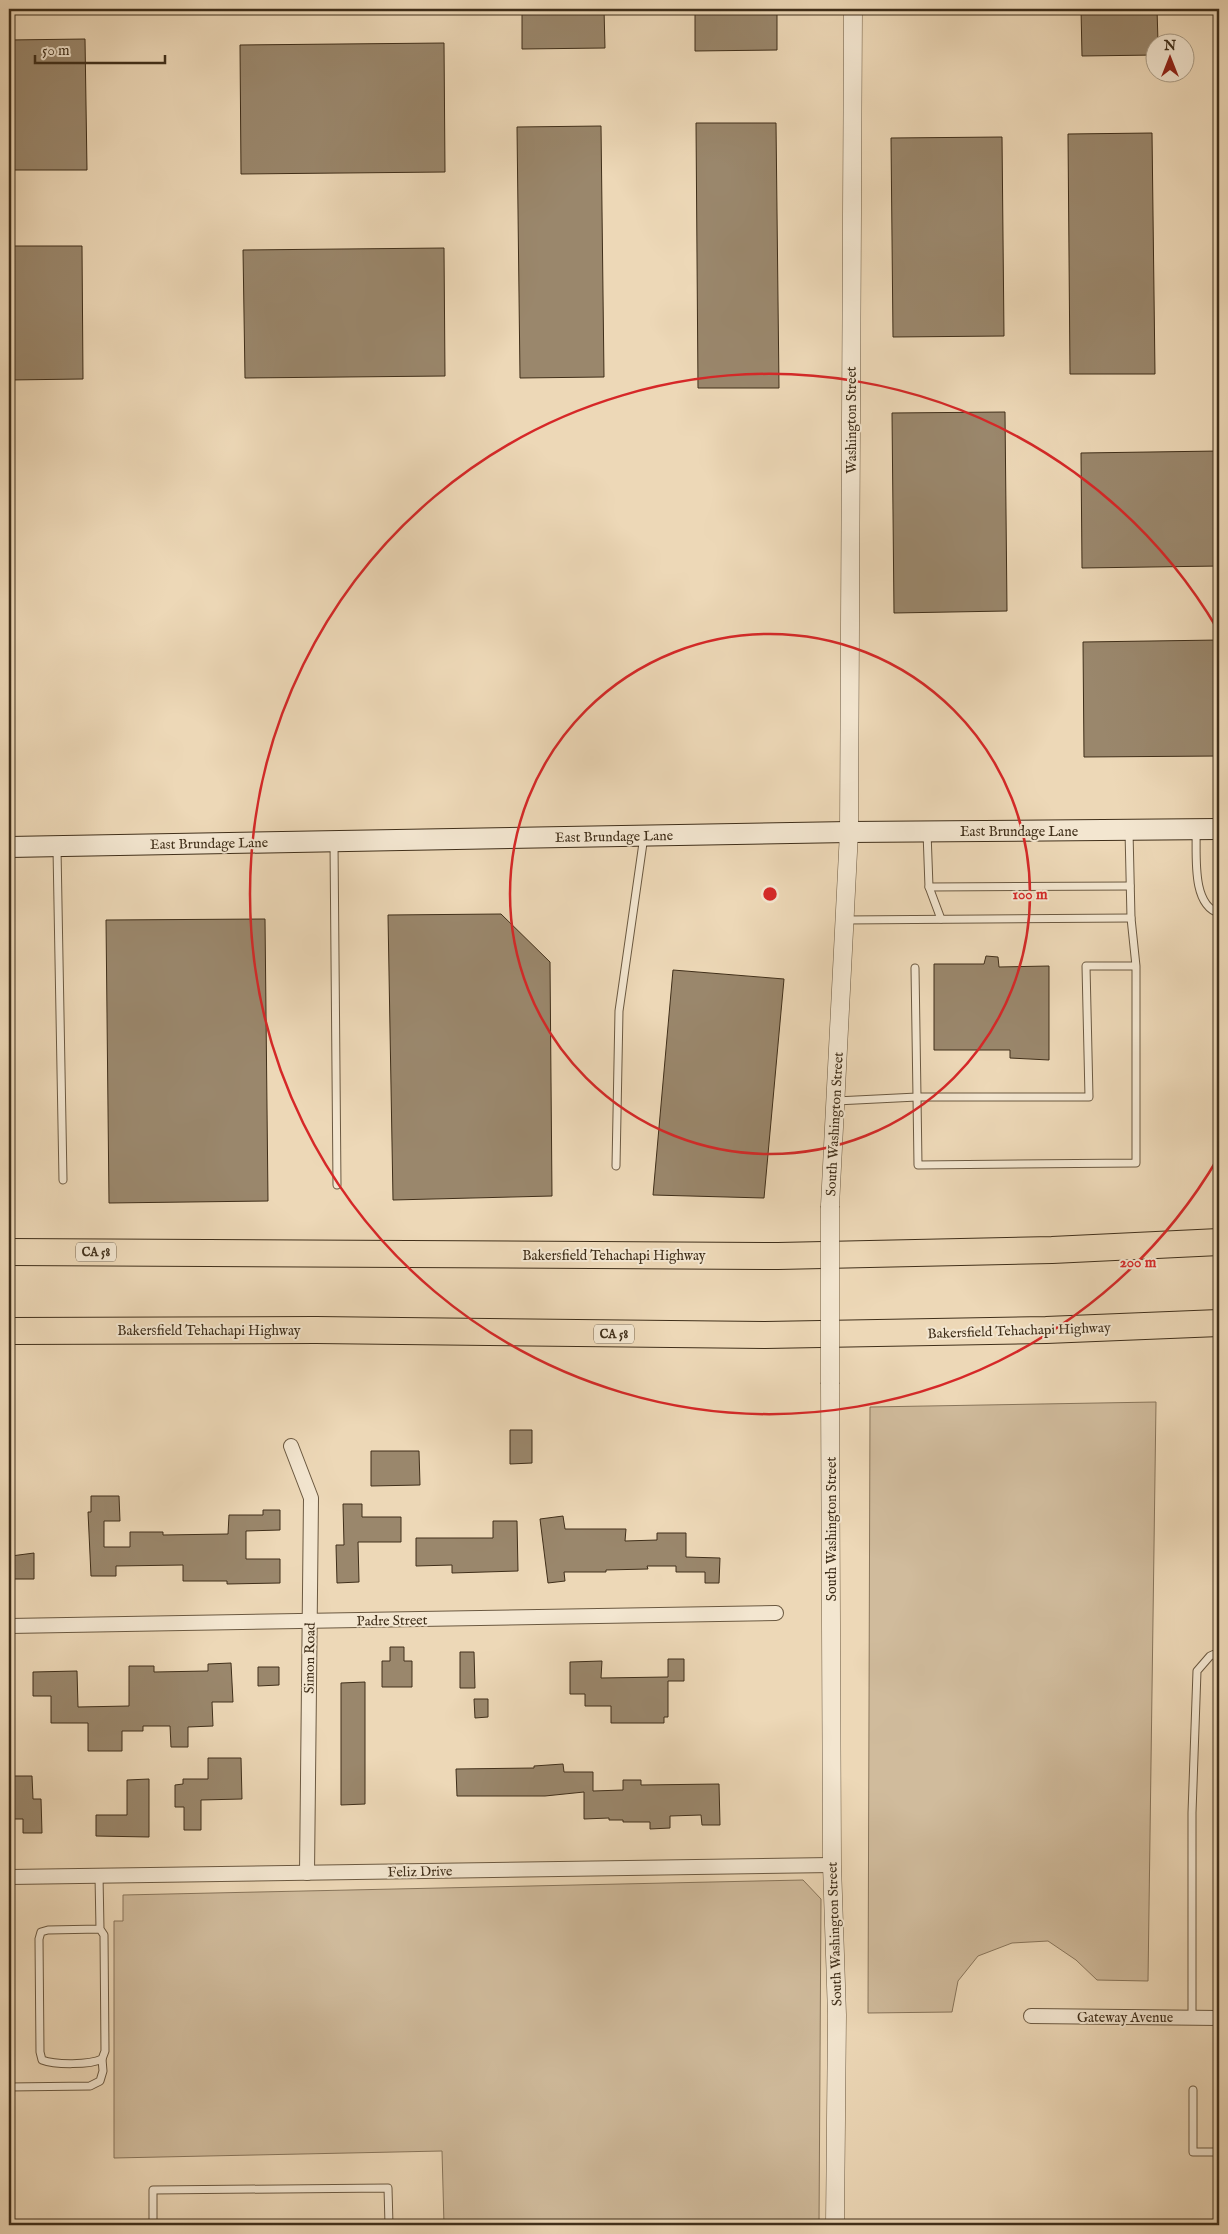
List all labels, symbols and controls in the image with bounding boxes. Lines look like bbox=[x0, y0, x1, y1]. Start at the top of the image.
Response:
scale bar bbox=[35, 32, 165, 64]
north arrow bbox=[1146, 32, 1196, 82]
text: N bbox=[1163, 37, 1176, 55]
text: 50 m bbox=[42, 41, 70, 60]
street label: Washington Street bbox=[843, 366, 861, 474]
street label: East Brundage Lane bbox=[960, 823, 1079, 841]
street label: East Brundage Lane bbox=[555, 827, 674, 847]
street label: East Brundage Lane bbox=[150, 834, 269, 854]
centre of rings bbox=[761, 885, 779, 903]
text: 100 m bbox=[1012, 885, 1048, 904]
street label: South Washington Street bbox=[822, 1051, 848, 1197]
road number: CA 58 bbox=[76, 1242, 116, 1262]
street label: Bakersfield Tehachapi Highway bbox=[522, 1247, 706, 1265]
text: 200 m bbox=[1120, 1253, 1157, 1272]
street label: Bakersfield Tehachapi Highway bbox=[927, 1319, 1111, 1343]
street label: Bakersfield Tehachapi Highway bbox=[117, 1322, 301, 1340]
road number: CA 58 bbox=[594, 1325, 634, 1344]
street label: South Washington Street bbox=[823, 1457, 841, 1601]
street label: Padre Street bbox=[356, 1611, 428, 1631]
street label: Simon Road bbox=[300, 1622, 320, 1694]
street label: South Washington Street bbox=[823, 1861, 847, 2007]
street label: Feliz Drive bbox=[387, 1862, 453, 1882]
street label: Gateway Avenue bbox=[1077, 2009, 1174, 2027]

